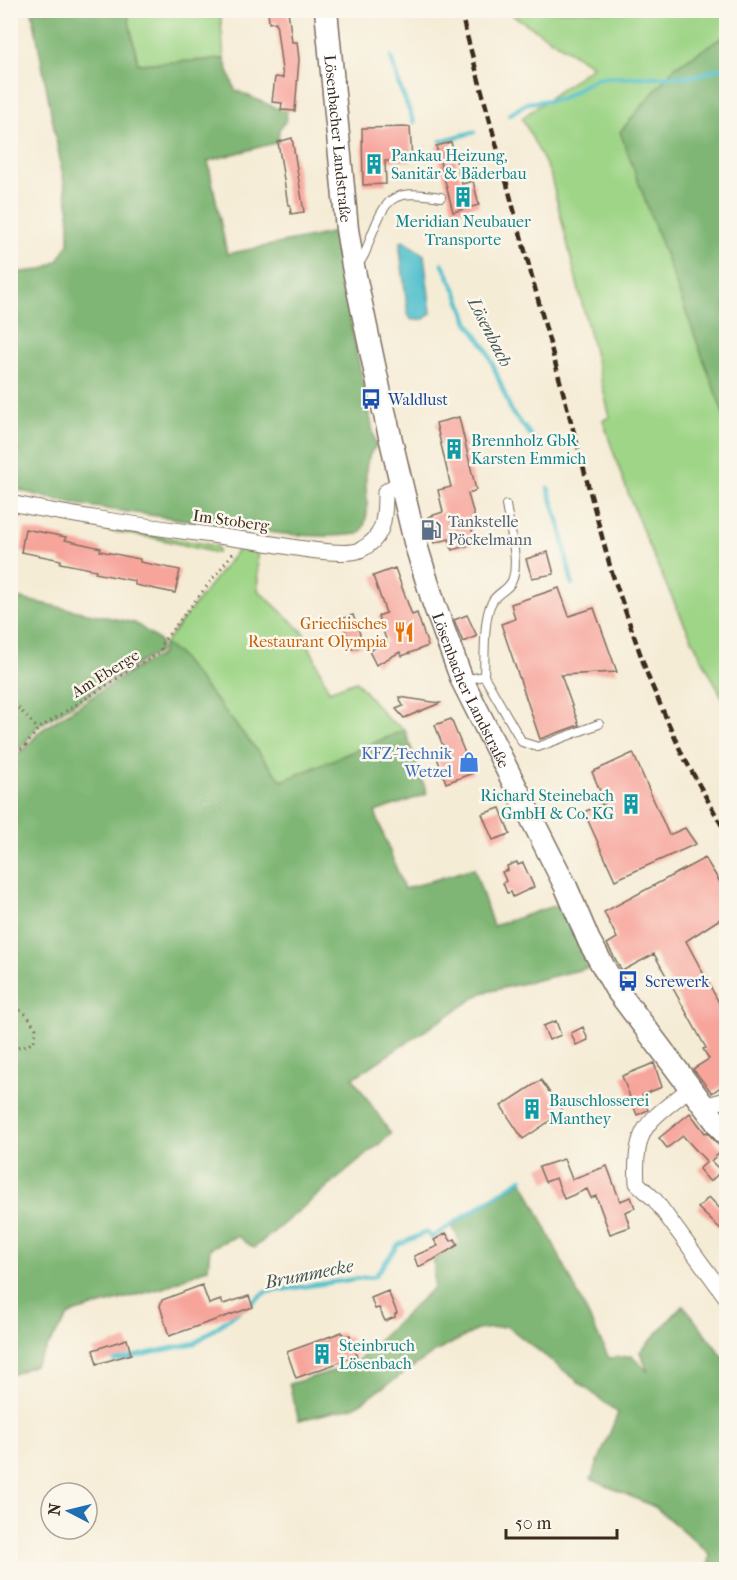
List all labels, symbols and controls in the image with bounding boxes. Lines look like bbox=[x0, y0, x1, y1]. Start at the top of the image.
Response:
street label: Lösenbacher Landstraße bbox=[320, 54, 355, 223]
place label: Pankau Heizung, Sanitär & Bäderbau bbox=[391, 146, 527, 183]
building icon: Pankau Heizung, Sanitär & Bäderbau bbox=[362, 152, 386, 176]
building icon: Meridian Neubauer Transporte bbox=[451, 185, 475, 209]
place label: Meridian Neubauer Transporte bbox=[395, 212, 531, 249]
water label: Lösenbach bbox=[462, 292, 516, 371]
bus stop icon: Waldlust bbox=[359, 387, 383, 411]
place label: Waldlust bbox=[387, 390, 448, 409]
place label: Brennholz GbR Karsten Emmich bbox=[471, 431, 586, 468]
building icon: Brennholz GbR Karsten Emmich bbox=[442, 437, 466, 461]
street label: Im Stoberg bbox=[192, 506, 271, 535]
place label: Tankstelle Pöckelmann bbox=[448, 512, 533, 549]
fuel station icon: Tankstelle Pöckelmann bbox=[419, 518, 443, 542]
street label: Lösenbacher Landstraße bbox=[428, 610, 514, 771]
place label: Griechisches Restaurant Olympia bbox=[248, 614, 388, 651]
restaurant icon: Griechisches Restaurant Olympia bbox=[392, 620, 416, 644]
street label: Am Eberge bbox=[67, 645, 143, 702]
place label: KFZ-Technik Wetzel bbox=[361, 744, 453, 781]
shop icon: KFZ-Technik Wetzel bbox=[457, 750, 481, 774]
place label: Richard Steinebach GmbH & Co. KG bbox=[480, 786, 614, 823]
building icon: Richard Steinebach GmbH & Co. KG bbox=[619, 792, 643, 816]
bus stop icon: Screwerk bbox=[616, 969, 640, 993]
place label: Screwerk bbox=[645, 972, 710, 991]
place label: Bauschlosserei Manthey bbox=[549, 1091, 649, 1128]
building icon: Bauschlosserei Manthey bbox=[520, 1097, 544, 1121]
water label: Brummecke bbox=[262, 1256, 356, 1294]
place label: Steinbruch Lösenbach bbox=[339, 1336, 415, 1373]
building icon: Steinbruch Lösenbach bbox=[310, 1342, 334, 1366]
north arrow bbox=[39, 1481, 99, 1541]
text: N bbox=[44, 1501, 65, 1516]
scale bar bbox=[506, 1502, 617, 1540]
text: 50 m bbox=[515, 1513, 552, 1534]

